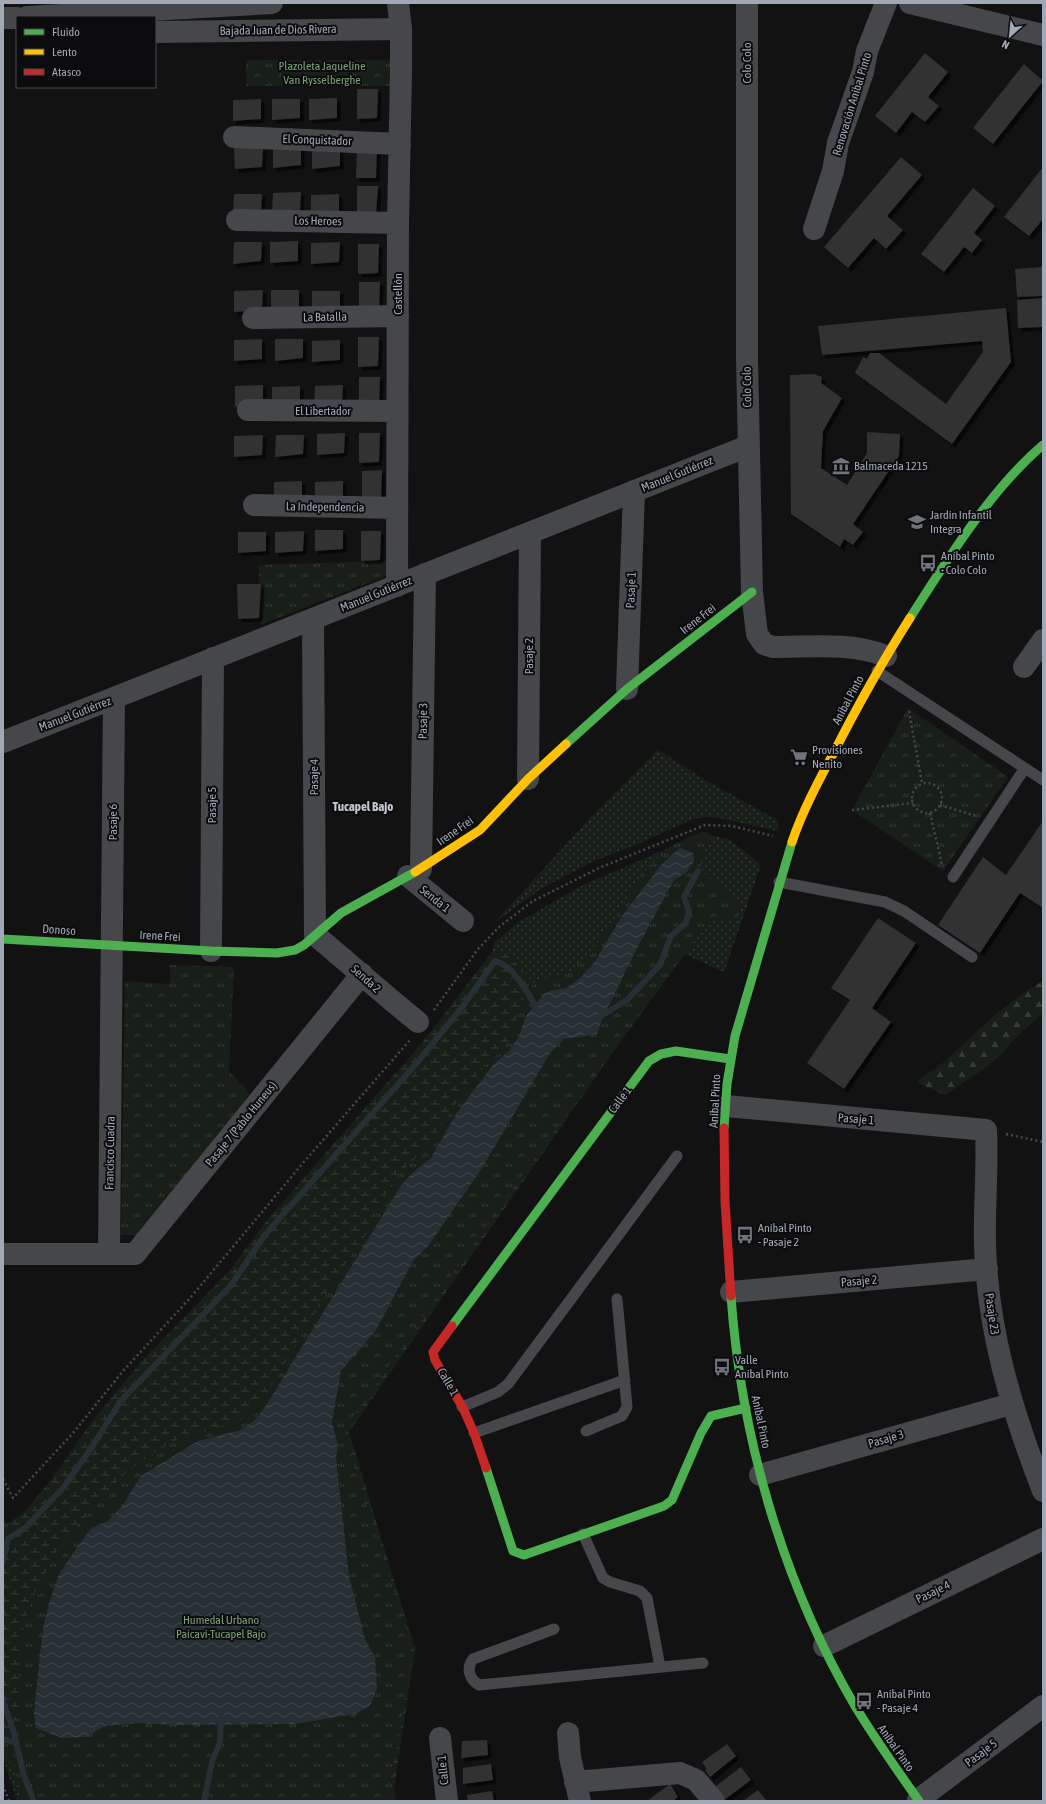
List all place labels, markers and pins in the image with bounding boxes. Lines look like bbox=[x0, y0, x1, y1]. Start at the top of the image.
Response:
museum icon: Balmaceda 1215 bbox=[831, 456, 851, 476]
place label: Balmaceda 1215 bbox=[854, 459, 928, 473]
place label: Jardín Infantil Integra bbox=[930, 508, 993, 536]
school or university icon: Jardín Infantil Integra bbox=[907, 512, 927, 532]
place label: Aníbal Pinto - Colo Colo bbox=[941, 549, 995, 577]
bus stop icon: Aníbal Pinto - Colo Colo bbox=[918, 553, 938, 573]
place label: Provisiones Nenito bbox=[812, 743, 863, 771]
supermarket icon: Provisiones Nenito bbox=[789, 747, 809, 767]
place label: Aníbal Pinto - Pasaje 2 bbox=[758, 1221, 812, 1249]
bus stop icon: Aníbal Pinto - Pasaje 2 bbox=[735, 1225, 755, 1245]
place label: Valle Aníbal Pinto bbox=[735, 1353, 789, 1381]
bus stop icon: Valle Aníbal Pinto bbox=[712, 1357, 732, 1377]
place label: Aníbal Pinto - Pasaje 4 bbox=[877, 1687, 931, 1715]
bus stop icon: Aníbal Pinto - Pasaje 4 bbox=[854, 1691, 874, 1711]

